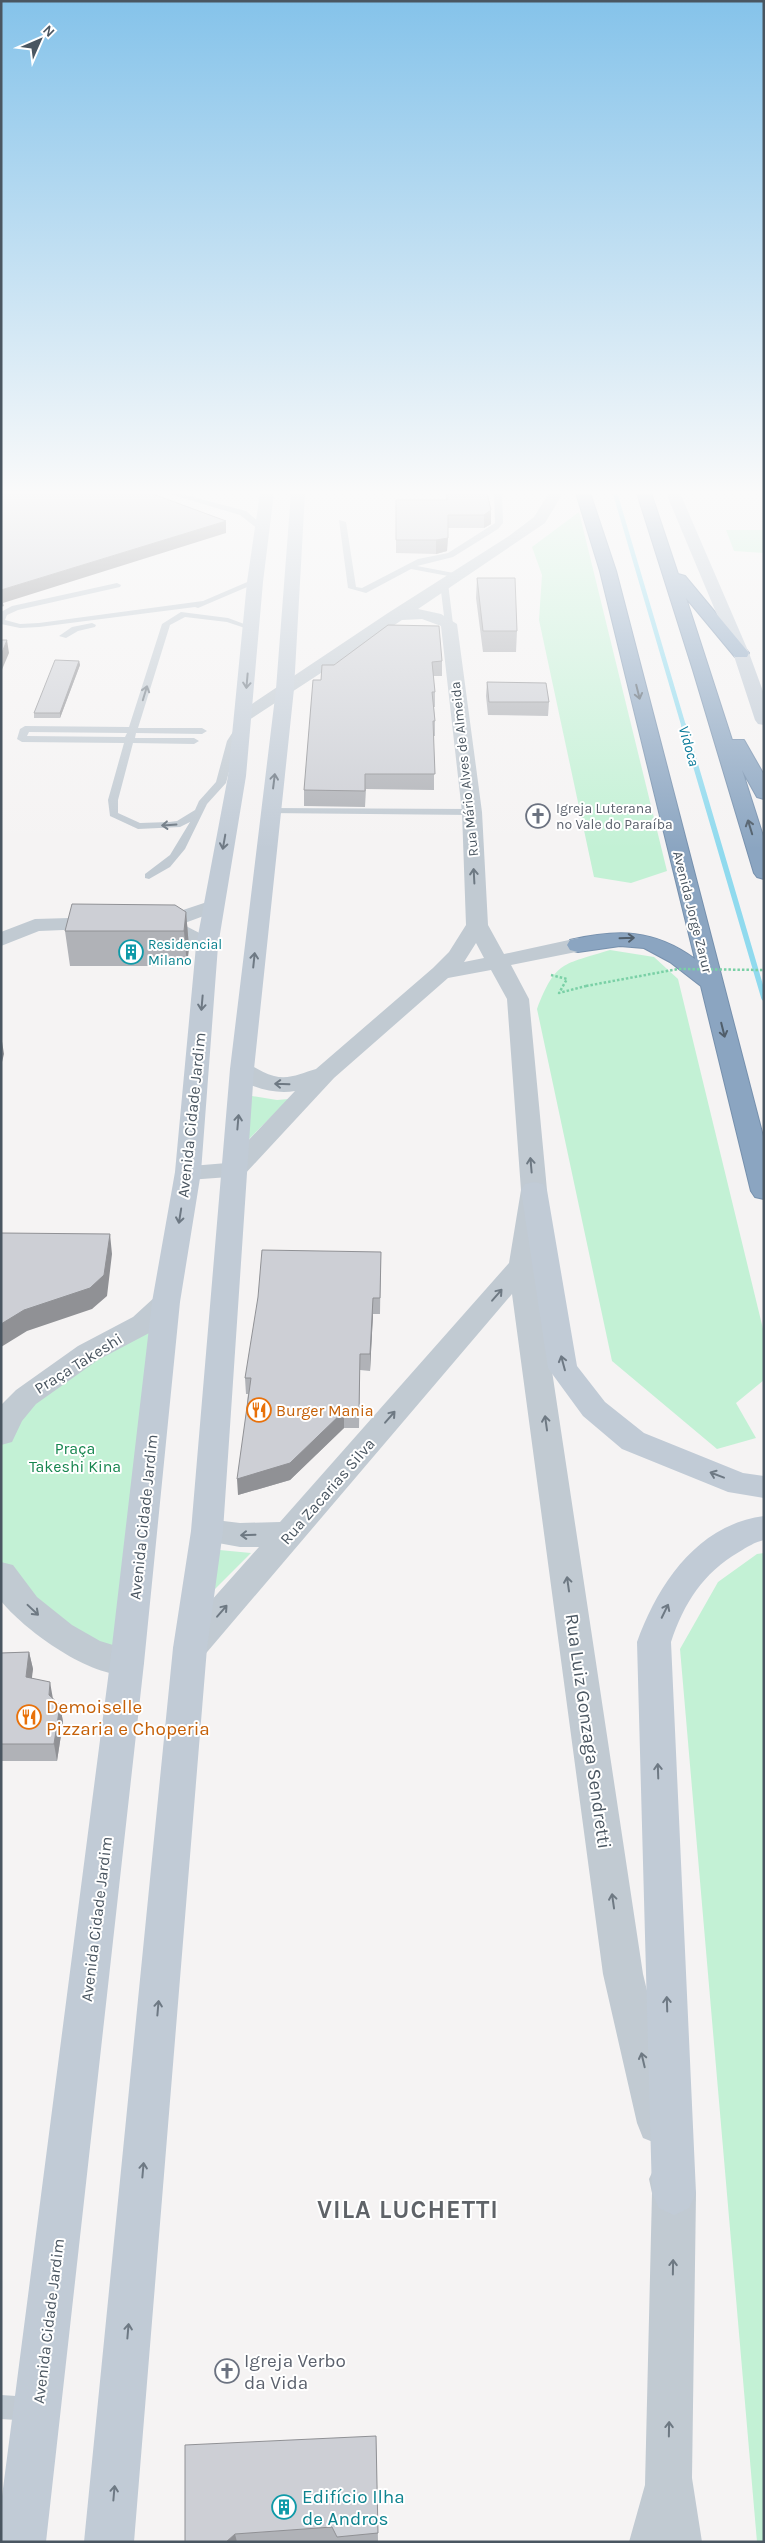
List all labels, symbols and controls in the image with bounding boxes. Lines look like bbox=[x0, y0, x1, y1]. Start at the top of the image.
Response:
north arrow bbox=[15, 15, 65, 65]
text: N bbox=[39, 22, 58, 41]
one-way arrow bbox=[242, 673, 251, 689]
street label: Rua Mário Alves de Almeida bbox=[447, 681, 482, 857]
one-way arrow bbox=[634, 683, 644, 699]
one-way arrow bbox=[140, 686, 150, 702]
water label: Vidoca bbox=[675, 724, 703, 768]
one-way arrow bbox=[269, 774, 279, 790]
place label: Igreja Luterana no Vale do Paraíba bbox=[556, 800, 673, 833]
church icon: Igreja Luterana no Vale do Paraíba bbox=[525, 803, 551, 829]
one-way arrow bbox=[744, 819, 754, 835]
one-way arrow bbox=[161, 820, 177, 829]
one-way arrow bbox=[219, 833, 229, 849]
street label: Avenida Jorge Zarur bbox=[669, 849, 716, 976]
one-way arrow bbox=[470, 868, 479, 884]
one-way arrow bbox=[618, 933, 634, 943]
place label: Residencial Milano bbox=[148, 936, 222, 969]
building icon: Residencial Milano bbox=[118, 939, 144, 965]
one-way arrow bbox=[249, 953, 259, 969]
one-way arrow bbox=[197, 994, 207, 1010]
one-way arrow bbox=[719, 1021, 728, 1037]
street label: Avenida Cidade Jardim bbox=[173, 1031, 210, 1199]
one-way arrow bbox=[275, 1080, 291, 1089]
one-way arrow bbox=[233, 1114, 243, 1130]
one-way arrow bbox=[527, 1157, 536, 1173]
one-way arrow bbox=[175, 1208, 185, 1224]
one-way arrow bbox=[491, 1288, 502, 1301]
street label: Praça Takeshi bbox=[31, 1329, 126, 1398]
one-way arrow bbox=[557, 1355, 567, 1371]
restaurant icon: Burger Mania bbox=[246, 1397, 272, 1423]
place label: Burger Mania bbox=[276, 1401, 374, 1420]
one-way arrow bbox=[385, 1411, 396, 1424]
one-way arrow bbox=[541, 1415, 551, 1431]
street label: Avenida Cidade Jardim bbox=[125, 1433, 162, 1601]
street label: Rua Zacarias Silva bbox=[276, 1434, 379, 1548]
park label: Praça Takeshi Kina bbox=[29, 1439, 121, 1476]
one-way arrow bbox=[710, 1470, 725, 1480]
one-way arrow bbox=[240, 1530, 256, 1539]
one-way arrow bbox=[563, 1576, 573, 1592]
one-way arrow bbox=[26, 1604, 39, 1616]
one-way arrow bbox=[661, 1604, 671, 1619]
one-way arrow bbox=[216, 1605, 228, 1618]
street label: Rua Luiz Gonzaga Sendretti bbox=[561, 1612, 615, 1850]
place label: Demoiselle Pizzaria e Choperia bbox=[46, 1696, 210, 1740]
restaurant icon: Demoiselle Pizzaria e Choperia bbox=[16, 1704, 42, 1730]
one-way arrow bbox=[653, 1763, 662, 1779]
street label: Avenida Cidade Jardim bbox=[77, 1835, 116, 2003]
one-way arrow bbox=[607, 1893, 617, 1909]
one-way arrow bbox=[662, 1997, 671, 2013]
one-way arrow bbox=[153, 2000, 162, 2016]
one-way arrow bbox=[638, 2053, 647, 2069]
one-way arrow bbox=[138, 2162, 148, 2178]
district label: VILA LUCHETTI bbox=[317, 2195, 499, 2224]
street label: Avenida Cidade Jardim bbox=[29, 2237, 68, 2405]
one-way arrow bbox=[668, 2259, 678, 2276]
one-way arrow bbox=[124, 2324, 133, 2340]
place label: Igreja Verbo da Vida bbox=[244, 2350, 346, 2394]
church icon: Igreja Verbo da Vida bbox=[214, 2358, 240, 2384]
one-way arrow bbox=[665, 2422, 674, 2438]
one-way arrow bbox=[109, 2485, 119, 2501]
place label: Edifício Ilha de Andros bbox=[302, 2486, 405, 2530]
building icon: Edifício Ilha de Andros bbox=[271, 2494, 297, 2520]

